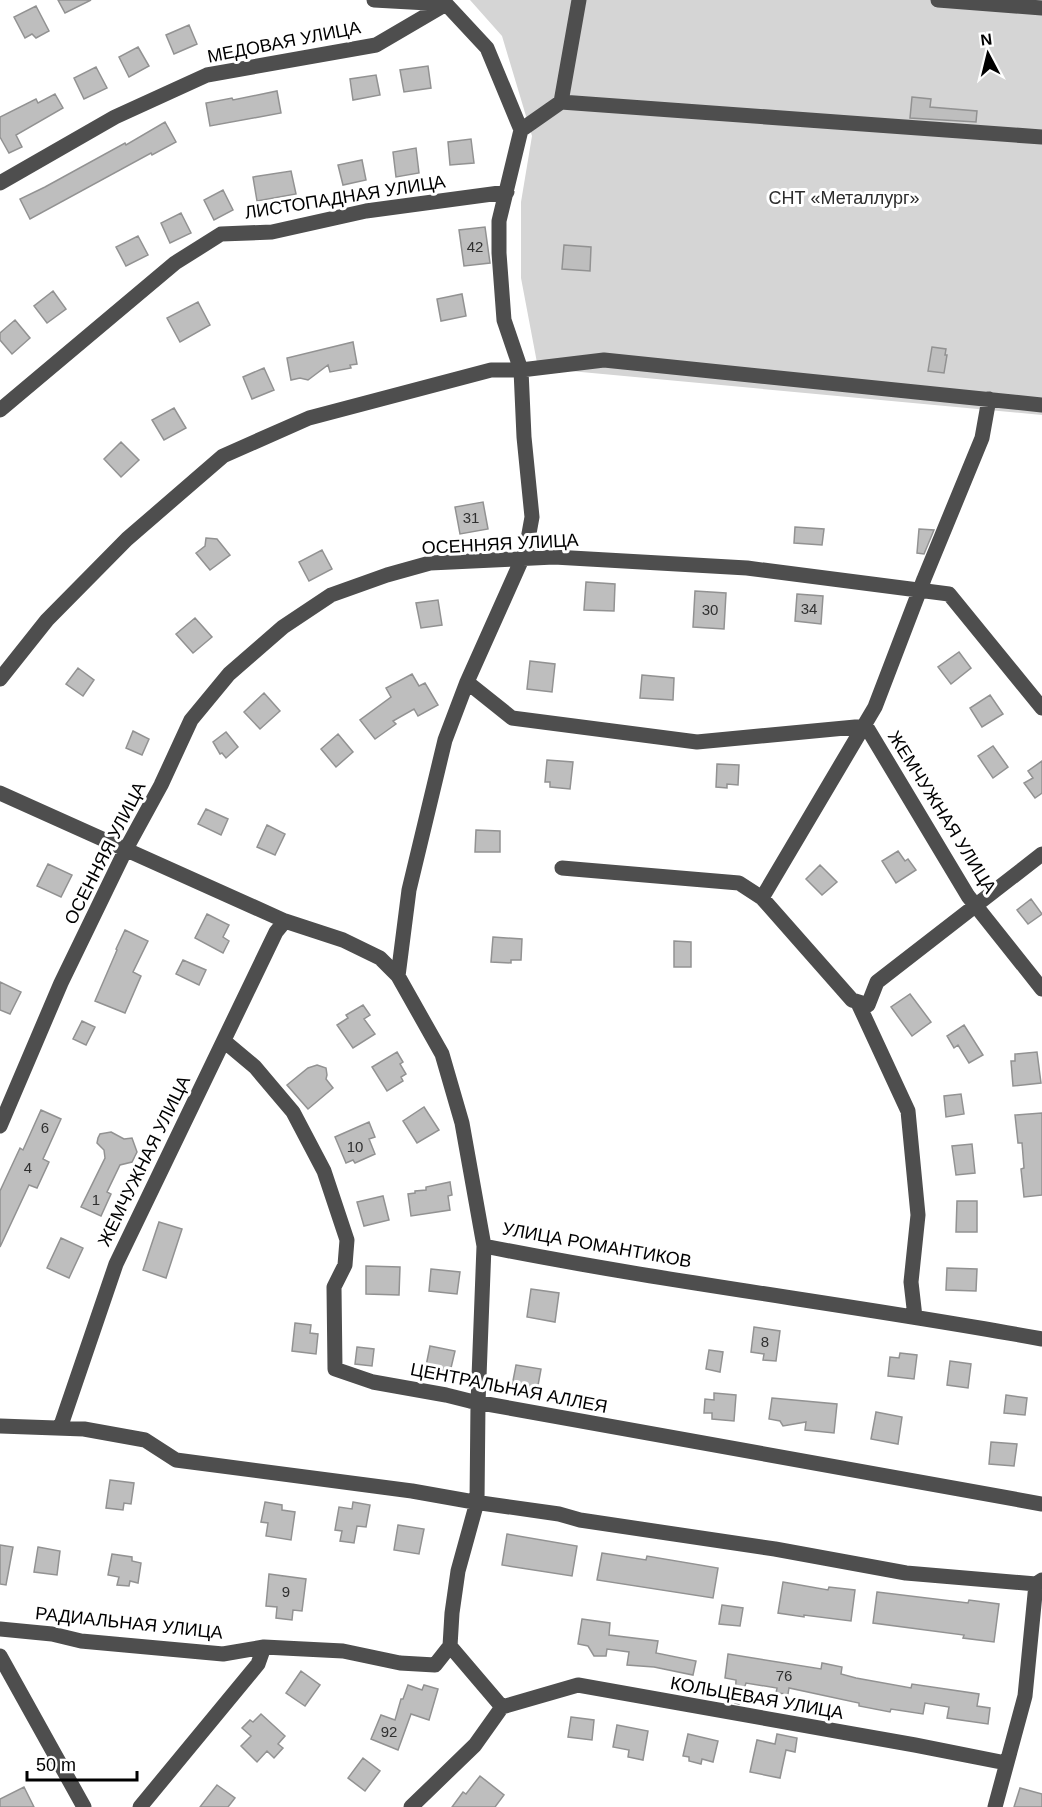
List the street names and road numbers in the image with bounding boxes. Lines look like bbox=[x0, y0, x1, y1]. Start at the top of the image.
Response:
street label: МЕДОВАЯ УЛИЦА bbox=[206, 17, 362, 67]
street label: ЛИСТОПАДНАЯ УЛИЦА bbox=[243, 171, 447, 223]
street label: ОСЕННЯЯ УЛИЦА bbox=[421, 530, 579, 558]
street label: ЖЕМЧУЖНАЯ УЛИЦА bbox=[884, 727, 1000, 897]
street label: ОСЕННЯЯ УЛИЦА bbox=[60, 779, 150, 927]
street label: ЖЕМЧУЖНАЯ УЛИЦА bbox=[94, 1072, 194, 1250]
street label: УЛИЦА РОМАНТИКОВ bbox=[501, 1219, 693, 1271]
street label: ЦЕНТРАЛЬНАЯ АЛЛЕЯ bbox=[409, 1359, 609, 1417]
street label: РАДИАЛЬНАЯ УЛИЦА bbox=[34, 1603, 224, 1643]
street label: КОЛЬЦЕВАЯ УЛИЦА bbox=[669, 1673, 845, 1723]

